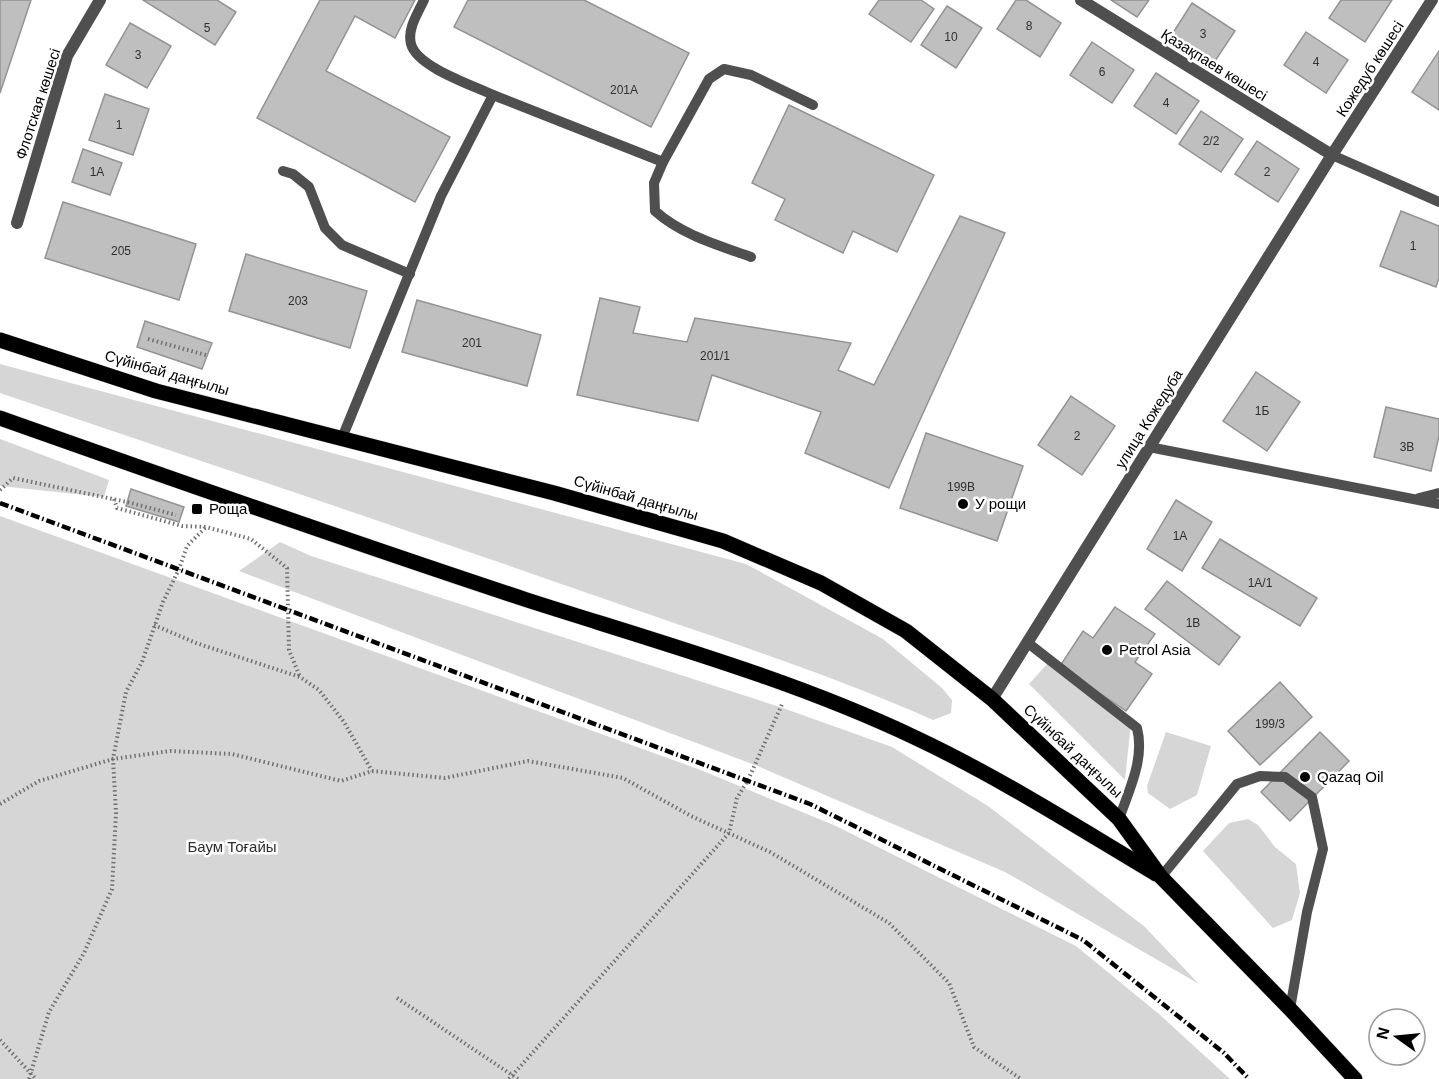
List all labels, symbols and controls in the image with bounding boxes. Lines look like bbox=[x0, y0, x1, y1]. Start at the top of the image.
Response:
street label: Кожедуб көшесі bbox=[1332, 18, 1407, 120]
house number: 8 bbox=[1026, 19, 1033, 33]
house number: 5 bbox=[204, 21, 211, 35]
street label: Қазақпаев көшесі bbox=[1158, 25, 1270, 104]
house number: 3 bbox=[1200, 27, 1207, 41]
house number: 10 bbox=[944, 30, 958, 44]
street label: Флотская көшесі bbox=[12, 46, 63, 161]
house number: 3 bbox=[135, 48, 142, 62]
house number: 4 bbox=[1313, 55, 1320, 69]
house number: 6 bbox=[1099, 65, 1106, 79]
house number: 201А bbox=[610, 83, 638, 97]
house number: 4 bbox=[1163, 96, 1170, 110]
house number: 1 bbox=[116, 118, 123, 132]
house number: 2/2 bbox=[1203, 134, 1220, 148]
house number: 1А bbox=[90, 165, 104, 179]
house number: 2 bbox=[1264, 165, 1271, 179]
house number: 1 bbox=[1410, 239, 1417, 253]
house number: 205 bbox=[111, 244, 131, 258]
house number: 203 bbox=[288, 294, 308, 308]
house number: 201 bbox=[462, 336, 482, 350]
street label: Сүйінбай даңғылы bbox=[103, 347, 231, 398]
house number: 201/1 bbox=[700, 349, 730, 363]
street label: улица Кожедуба bbox=[1111, 366, 1186, 471]
house number: 1Б bbox=[1255, 404, 1269, 418]
house number: 2 bbox=[1074, 429, 1081, 443]
house number: 3В bbox=[1400, 440, 1414, 454]
street label: Сүйінбай даңғылы bbox=[572, 472, 700, 523]
house number: 199В bbox=[947, 480, 975, 494]
place label: У рощи bbox=[975, 495, 1026, 512]
marker: У рощи bbox=[956, 497, 970, 511]
place label: Роща bbox=[209, 500, 248, 517]
marker: Роща bbox=[190, 502, 204, 516]
house number: 1А bbox=[1173, 529, 1187, 543]
house number: 1А/1 bbox=[1248, 576, 1273, 590]
house number: 1В bbox=[1186, 616, 1200, 630]
place label: Petrol Asia bbox=[1119, 641, 1191, 658]
marker: Petrol Asia bbox=[1100, 643, 1114, 657]
street label: Сүйінбай даңғылы bbox=[1021, 701, 1126, 801]
house number: 199/3 bbox=[1255, 717, 1285, 731]
place label: Qazaq Oil bbox=[1317, 768, 1384, 785]
marker: Qazaq Oil bbox=[1298, 770, 1312, 784]
park label: Баум Тоғайы bbox=[187, 838, 277, 855]
north arrow bbox=[1367, 1007, 1427, 1067]
text: N bbox=[1373, 1025, 1393, 1041]

